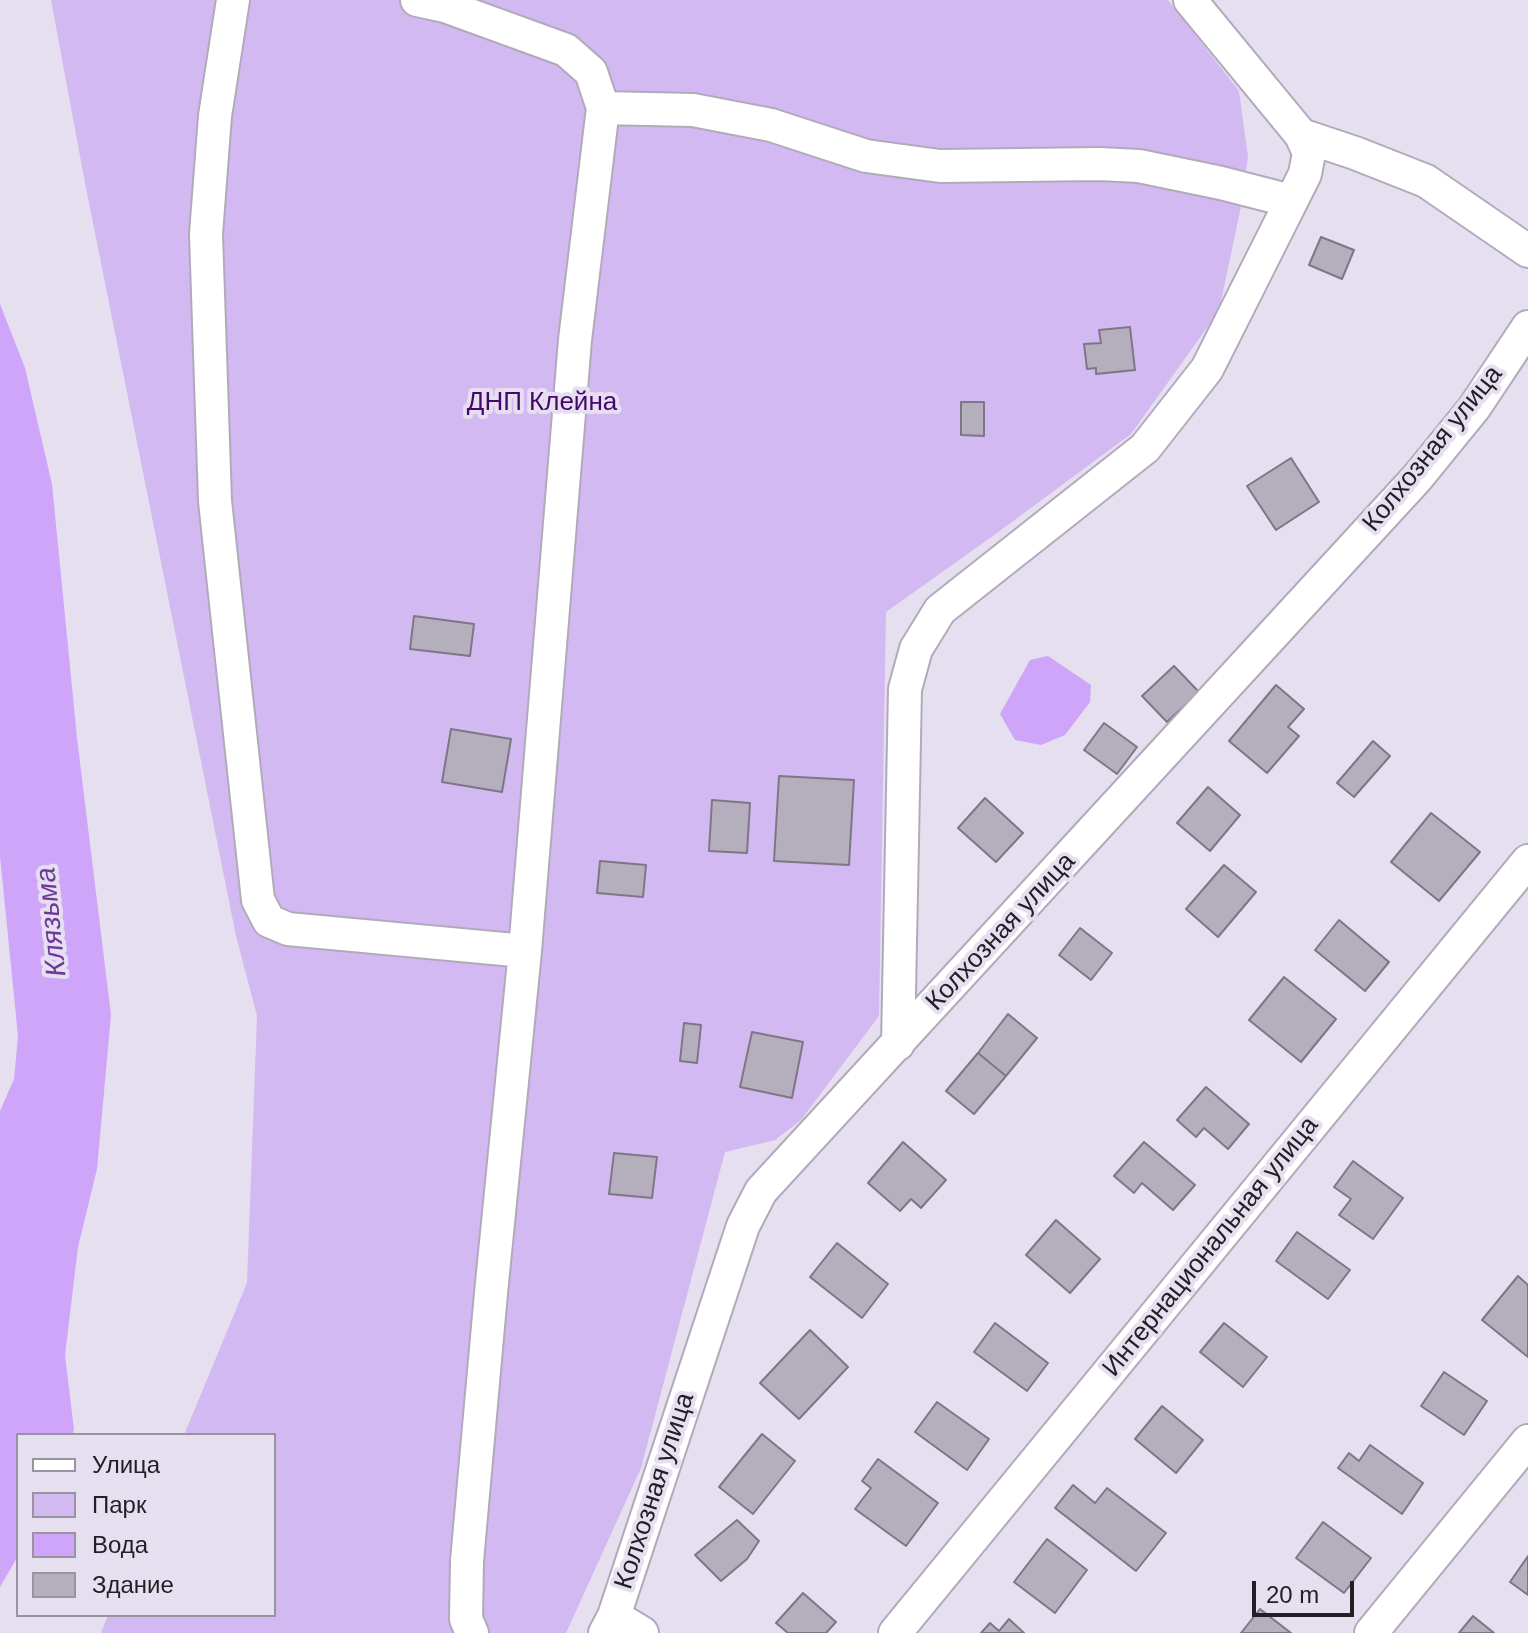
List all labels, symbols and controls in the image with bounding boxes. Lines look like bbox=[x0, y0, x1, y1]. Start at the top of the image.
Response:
street label: Колхозная улица bbox=[1356, 360, 1510, 538]
park label: ДНП Клейна bbox=[467, 387, 617, 419]
street label: Колхозная улица bbox=[920, 847, 1082, 1017]
water label: Клязьма bbox=[30, 866, 74, 978]
street label: Интернациональная улица bbox=[1096, 1111, 1326, 1383]
street label: Колхозная улица bbox=[609, 1389, 701, 1593]
legend bbox=[16, 1433, 276, 1617]
text: Улица bbox=[92, 1451, 160, 1478]
text: Парк bbox=[92, 1491, 146, 1518]
text: Вода bbox=[92, 1531, 148, 1558]
scale bar bbox=[1256, 1565, 1358, 1615]
text: Здание bbox=[92, 1571, 174, 1598]
text: 20 m bbox=[1266, 1581, 1319, 1608]

